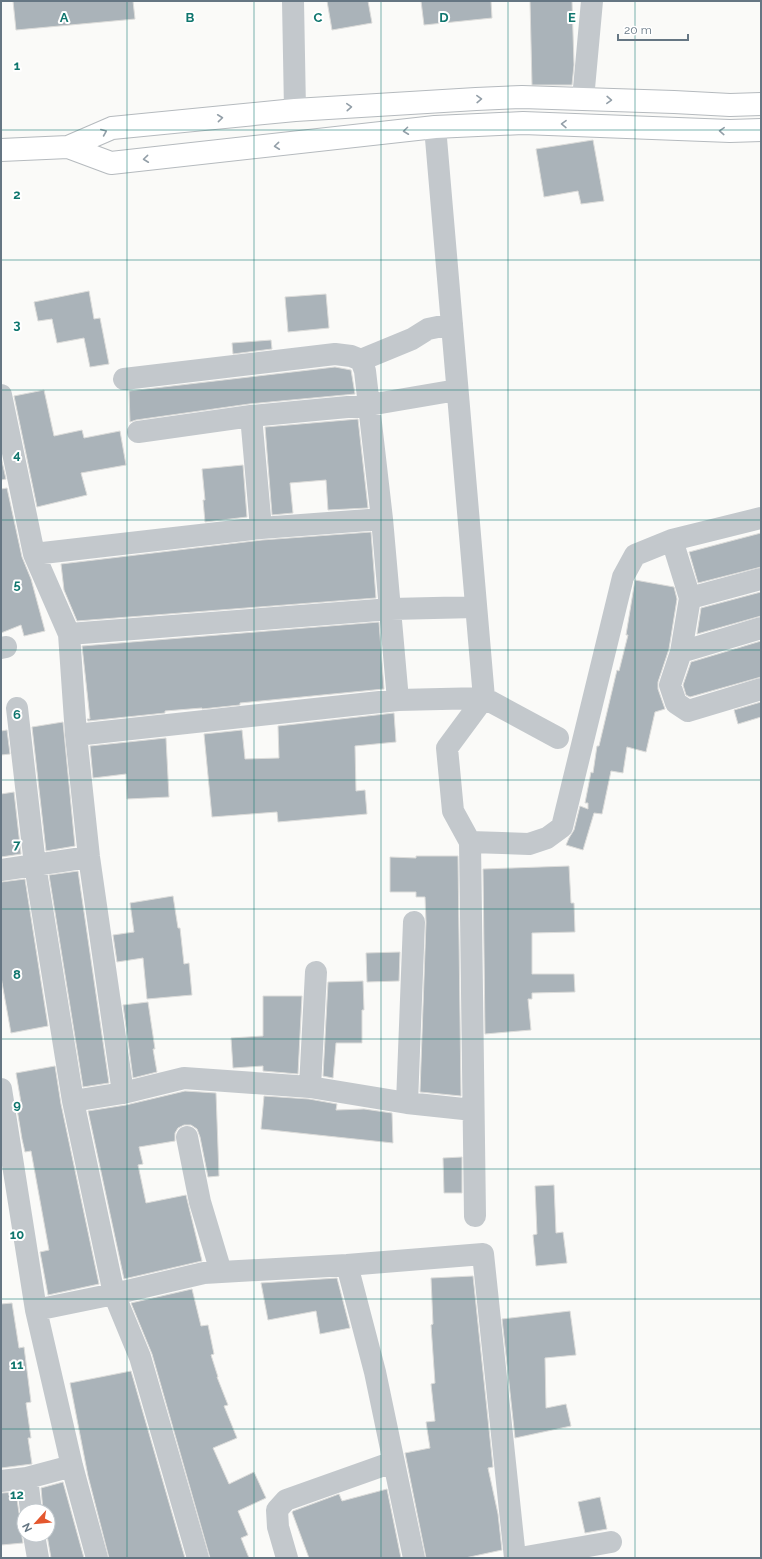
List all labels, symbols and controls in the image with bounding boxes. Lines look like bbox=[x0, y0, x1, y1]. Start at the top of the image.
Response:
text: A bbox=[60, 10, 69, 25]
text: B bbox=[186, 10, 195, 25]
text: C bbox=[314, 10, 323, 25]
text: D bbox=[439, 10, 449, 25]
text: E bbox=[568, 10, 576, 25]
scale bar bbox=[618, 16, 688, 42]
text: 20 m bbox=[624, 23, 652, 37]
text: 1 bbox=[14, 58, 21, 73]
one-way arrow bbox=[476, 95, 482, 103]
one-way arrow bbox=[606, 96, 612, 104]
one-way arrow bbox=[346, 102, 352, 111]
one-way arrow bbox=[217, 113, 223, 122]
one-way arrow bbox=[561, 120, 567, 129]
one-way arrow bbox=[403, 126, 410, 135]
one-way arrow bbox=[719, 126, 725, 135]
one-way arrow bbox=[100, 129, 108, 137]
one-way arrow bbox=[274, 141, 280, 150]
one-way arrow bbox=[143, 155, 149, 164]
text: 2 bbox=[13, 187, 21, 202]
text: 3 bbox=[13, 317, 21, 332]
text: 4 bbox=[13, 447, 21, 462]
text: 5 bbox=[13, 577, 21, 592]
text: 6 bbox=[13, 707, 21, 722]
text: 7 bbox=[13, 837, 21, 852]
text: 8 bbox=[13, 967, 21, 982]
text: 9 bbox=[13, 1097, 21, 1112]
text: 10 bbox=[10, 1227, 24, 1242]
text: 11 bbox=[11, 1357, 24, 1372]
text: 12 bbox=[10, 1487, 24, 1502]
north arrow bbox=[16, 1503, 56, 1543]
text: N bbox=[20, 1521, 35, 1534]

